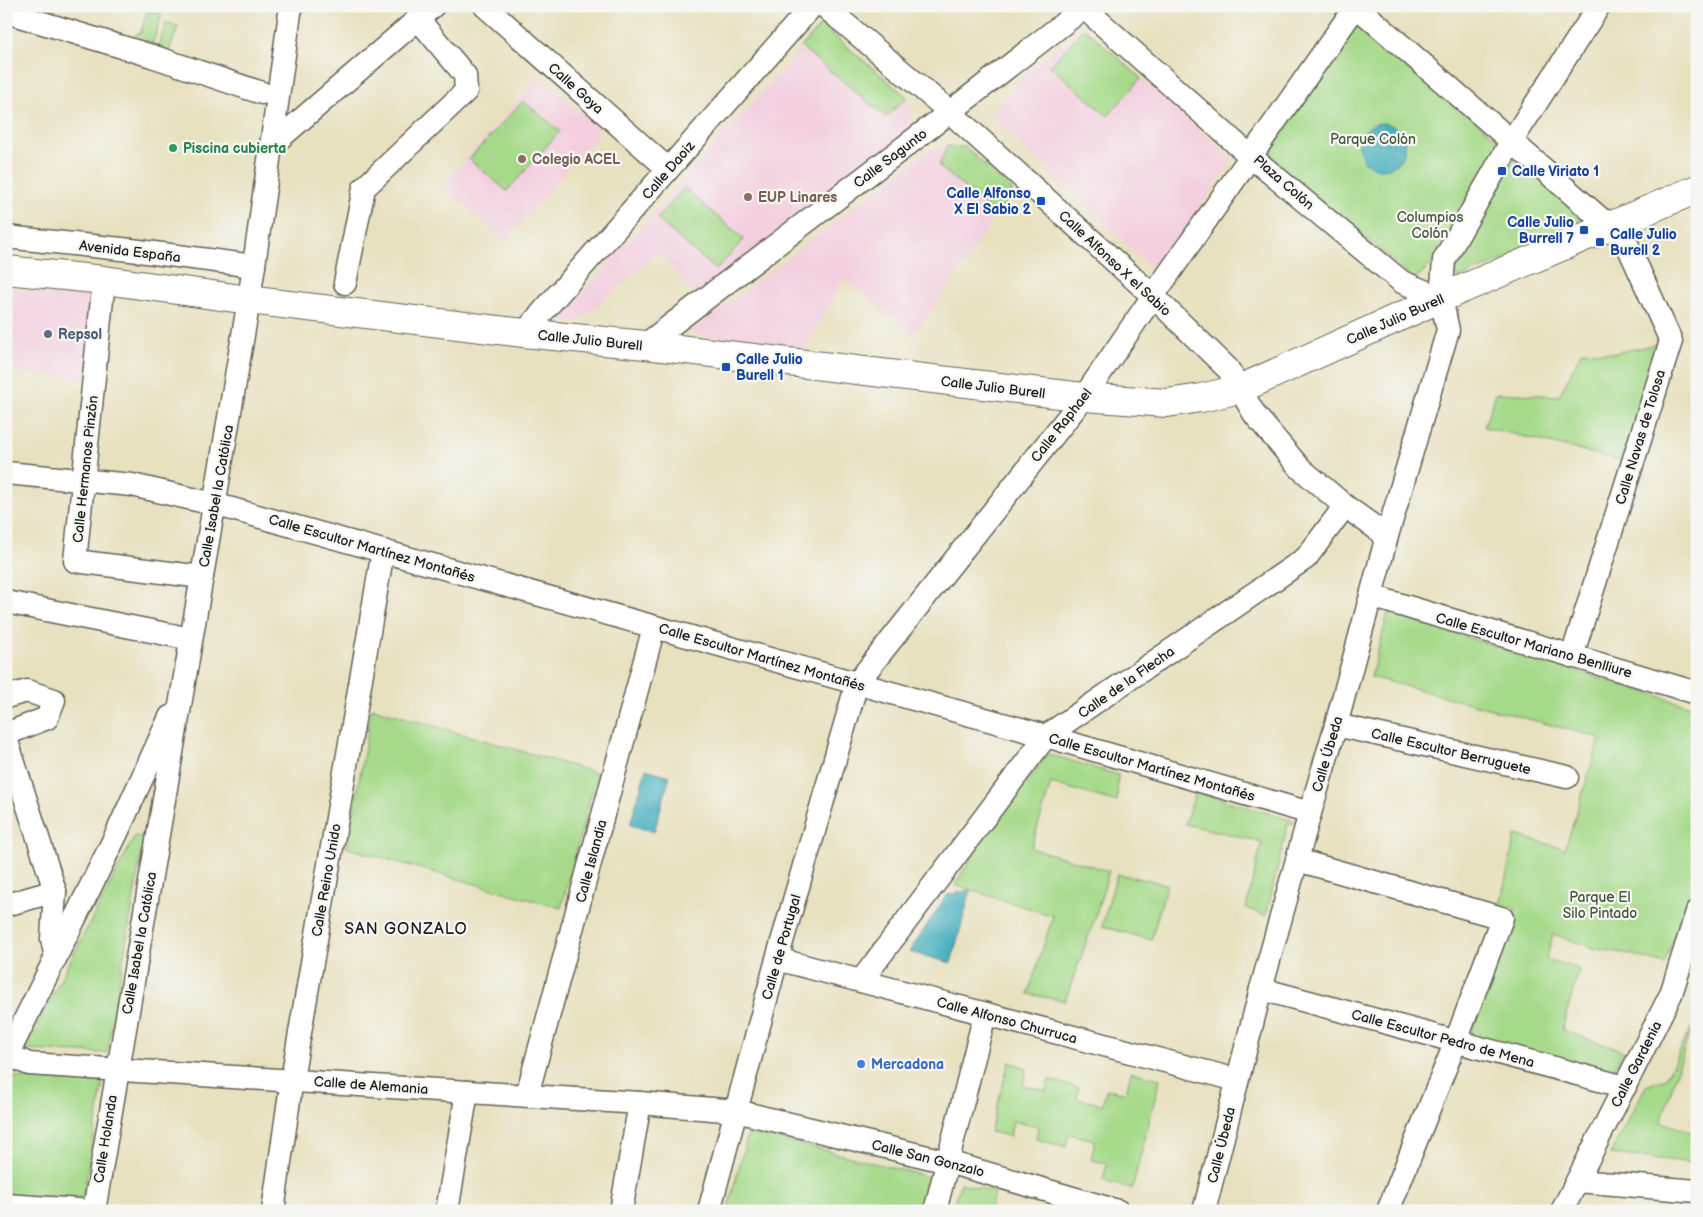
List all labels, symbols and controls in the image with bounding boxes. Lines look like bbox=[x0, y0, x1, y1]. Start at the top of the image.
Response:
street label: Calle Goya bbox=[545, 59, 607, 118]
street label: Calle Sagunto bbox=[850, 125, 931, 192]
park label: Parque Colón bbox=[1330, 131, 1416, 148]
street label: Calle Daoiz bbox=[638, 137, 699, 203]
place label: Piscina cubierta bbox=[183, 140, 286, 157]
marker: Piscina cubierta bbox=[167, 142, 179, 154]
place label: Colegio ACEL bbox=[532, 151, 620, 168]
street label: Plaza Colón bbox=[1250, 151, 1318, 213]
marker: Colegio ACEL bbox=[516, 153, 528, 165]
place label: Calle Viriato 1 bbox=[1512, 163, 1599, 180]
marker: Calle Viriato 1 bbox=[1496, 165, 1508, 177]
place label: Calle Alfonso X El Sabio 2 bbox=[947, 185, 1032, 218]
place label: EUP Linares bbox=[758, 189, 837, 206]
marker: EUP Linares bbox=[742, 191, 754, 203]
marker: Calle Alfonso X El Sabio 2 bbox=[1035, 195, 1047, 207]
street label: Calle Alfonso X el Sabio bbox=[1055, 207, 1174, 320]
park label: Columpios Colón bbox=[1397, 209, 1463, 242]
place label: Calle Julio Burrell 7 bbox=[1507, 214, 1574, 247]
marker: Calle Julio Burrell 7 bbox=[1578, 224, 1590, 236]
place label: Calle Julio Burell 2 bbox=[1610, 226, 1677, 259]
marker: Calle Julio Burell 2 bbox=[1594, 236, 1606, 248]
street label: Avenida España bbox=[78, 237, 182, 266]
street label: Calle Julio Burell bbox=[1344, 290, 1447, 349]
place label: Repsol bbox=[58, 326, 102, 343]
street label: Calle Julio Burell bbox=[537, 327, 643, 354]
marker: Repsol bbox=[42, 328, 54, 340]
place label: Calle Julio Burell 1 bbox=[736, 351, 803, 384]
marker: Calle Julio Burell 1 bbox=[720, 361, 732, 373]
street label: Calle Navas de Tolosa bbox=[1612, 368, 1669, 507]
street label: Calle Julio Burell bbox=[940, 373, 1046, 402]
street label: Calle Raphael bbox=[1027, 385, 1096, 466]
street label: Calle Hermanos Pinzón bbox=[69, 394, 102, 544]
street label: Calle Isabel la Católica bbox=[196, 423, 237, 569]
street label: Calle Escultor Martínez Montañés bbox=[267, 511, 477, 586]
street label: Calle Escultor Mariano Benlliure bbox=[1434, 609, 1634, 682]
street label: Calle Escultor Martínez Montañés bbox=[657, 620, 867, 695]
street label: Calle de la Flecha bbox=[1075, 643, 1178, 722]
street label: Calle Úbeda bbox=[1308, 714, 1346, 794]
street label: Calle Escultor Berruguete bbox=[1369, 725, 1532, 778]
street label: Calle Escultor Martínez Montañés bbox=[1047, 730, 1257, 805]
street label: Calle Islandia bbox=[572, 818, 611, 905]
street label: Calle Reino Unido bbox=[308, 822, 345, 938]
street label: Calle Isabel la Católica bbox=[119, 870, 160, 1016]
park label: Parque El Silo Pintado bbox=[1563, 889, 1637, 922]
street label: Calle de Portugal bbox=[758, 893, 805, 1002]
district label: SAN GONZALO bbox=[344, 920, 468, 939]
street label: Calle Alfonso Churruca bbox=[935, 994, 1079, 1047]
street label: Calle Escultor Pedro de Mena bbox=[1350, 1006, 1536, 1071]
street label: Calle Gardenia bbox=[1607, 1018, 1666, 1110]
place label: Mercadona bbox=[871, 1056, 944, 1073]
marker: Mercadona bbox=[855, 1058, 867, 1070]
street label: Calle de Alemania bbox=[313, 1073, 429, 1098]
street label: Calle Holanda bbox=[90, 1094, 121, 1184]
street label: Calle Úbeda bbox=[1203, 1105, 1239, 1185]
street label: Calle San Gonzalo bbox=[870, 1136, 986, 1181]

